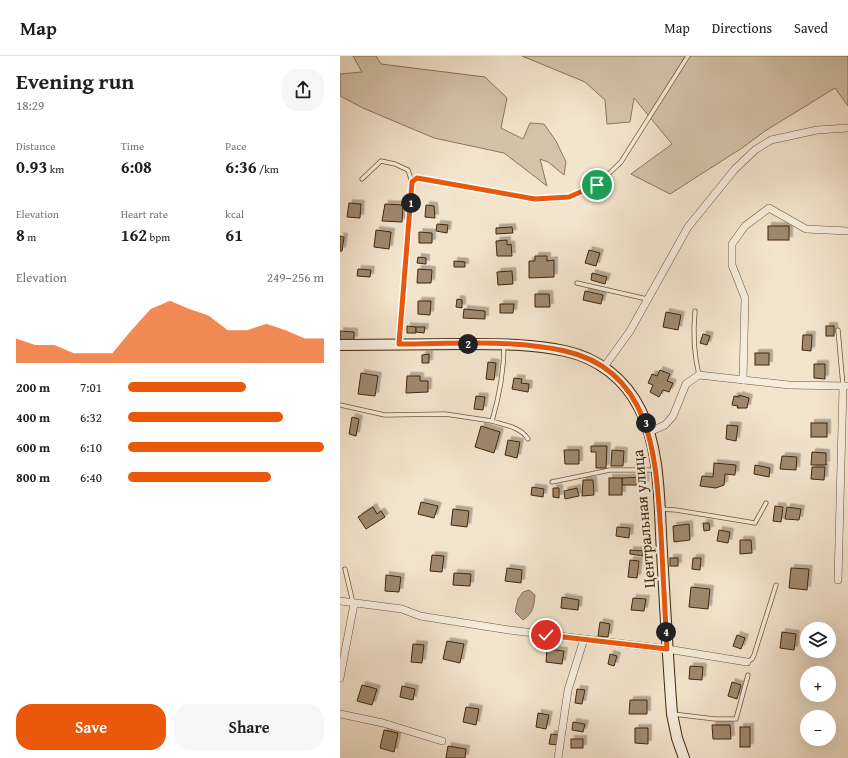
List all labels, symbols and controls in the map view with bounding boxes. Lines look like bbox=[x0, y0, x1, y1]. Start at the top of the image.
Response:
text: Map bbox=[20, 14, 57, 42]
text: Map bbox=[664, 18, 690, 38]
text: Directions bbox=[712, 18, 772, 38]
text: Saved bbox=[794, 18, 828, 38]
text: Evening run bbox=[16, 65, 134, 97]
button: share bbox=[282, 69, 324, 111]
text: 18:29 bbox=[16, 96, 44, 115]
text: Distance bbox=[16, 138, 55, 154]
text: Time bbox=[121, 138, 144, 154]
text: Pace bbox=[225, 138, 246, 154]
text: 0.93 bbox=[16, 154, 47, 179]
text: 6:08 bbox=[121, 154, 152, 179]
text: 6:36 bbox=[225, 154, 257, 179]
text: km bbox=[47, 161, 64, 177]
text: /km bbox=[257, 161, 279, 177]
pin bbox=[580, 168, 614, 202]
icon: arrive bbox=[586, 174, 608, 196]
pin: 1 bbox=[401, 193, 421, 213]
text: 1 bbox=[408, 195, 414, 211]
text: Elevation bbox=[16, 206, 59, 222]
text: Heart rate bbox=[121, 206, 168, 222]
text: kcal bbox=[225, 206, 244, 222]
text: 8 bbox=[16, 222, 25, 247]
text: 162 bbox=[121, 222, 147, 247]
text: 61 bbox=[225, 222, 243, 247]
text: m bbox=[25, 229, 36, 245]
text: bpm bbox=[147, 229, 170, 245]
text: Elevation bbox=[16, 268, 67, 287]
text: 249–256 m bbox=[267, 268, 324, 287]
pin: 2 bbox=[458, 334, 478, 354]
text: 2 bbox=[465, 336, 471, 352]
text: 200 m bbox=[16, 378, 50, 397]
text: 7:01 bbox=[80, 378, 102, 397]
text: 400 m bbox=[16, 408, 50, 427]
text: 6:32 bbox=[80, 408, 102, 427]
pin: 3 bbox=[636, 413, 656, 433]
text: 3 bbox=[643, 415, 649, 431]
text: 600 m bbox=[16, 438, 50, 457]
text: 6:10 bbox=[80, 438, 102, 457]
street label: Центральная улица bbox=[625, 448, 661, 589]
text: 800 m bbox=[16, 468, 50, 487]
text: 6:40 bbox=[80, 468, 102, 487]
pin bbox=[529, 618, 563, 652]
pin: 4 bbox=[656, 622, 676, 642]
map controls bbox=[800, 622, 836, 746]
button: layers bbox=[800, 622, 836, 658]
icon: check bbox=[535, 624, 557, 646]
text: 4 bbox=[663, 624, 669, 640]
button: + bbox=[800, 666, 836, 702]
button: Save bbox=[16, 704, 166, 750]
button: Share bbox=[174, 704, 324, 750]
button: − bbox=[800, 710, 836, 746]

